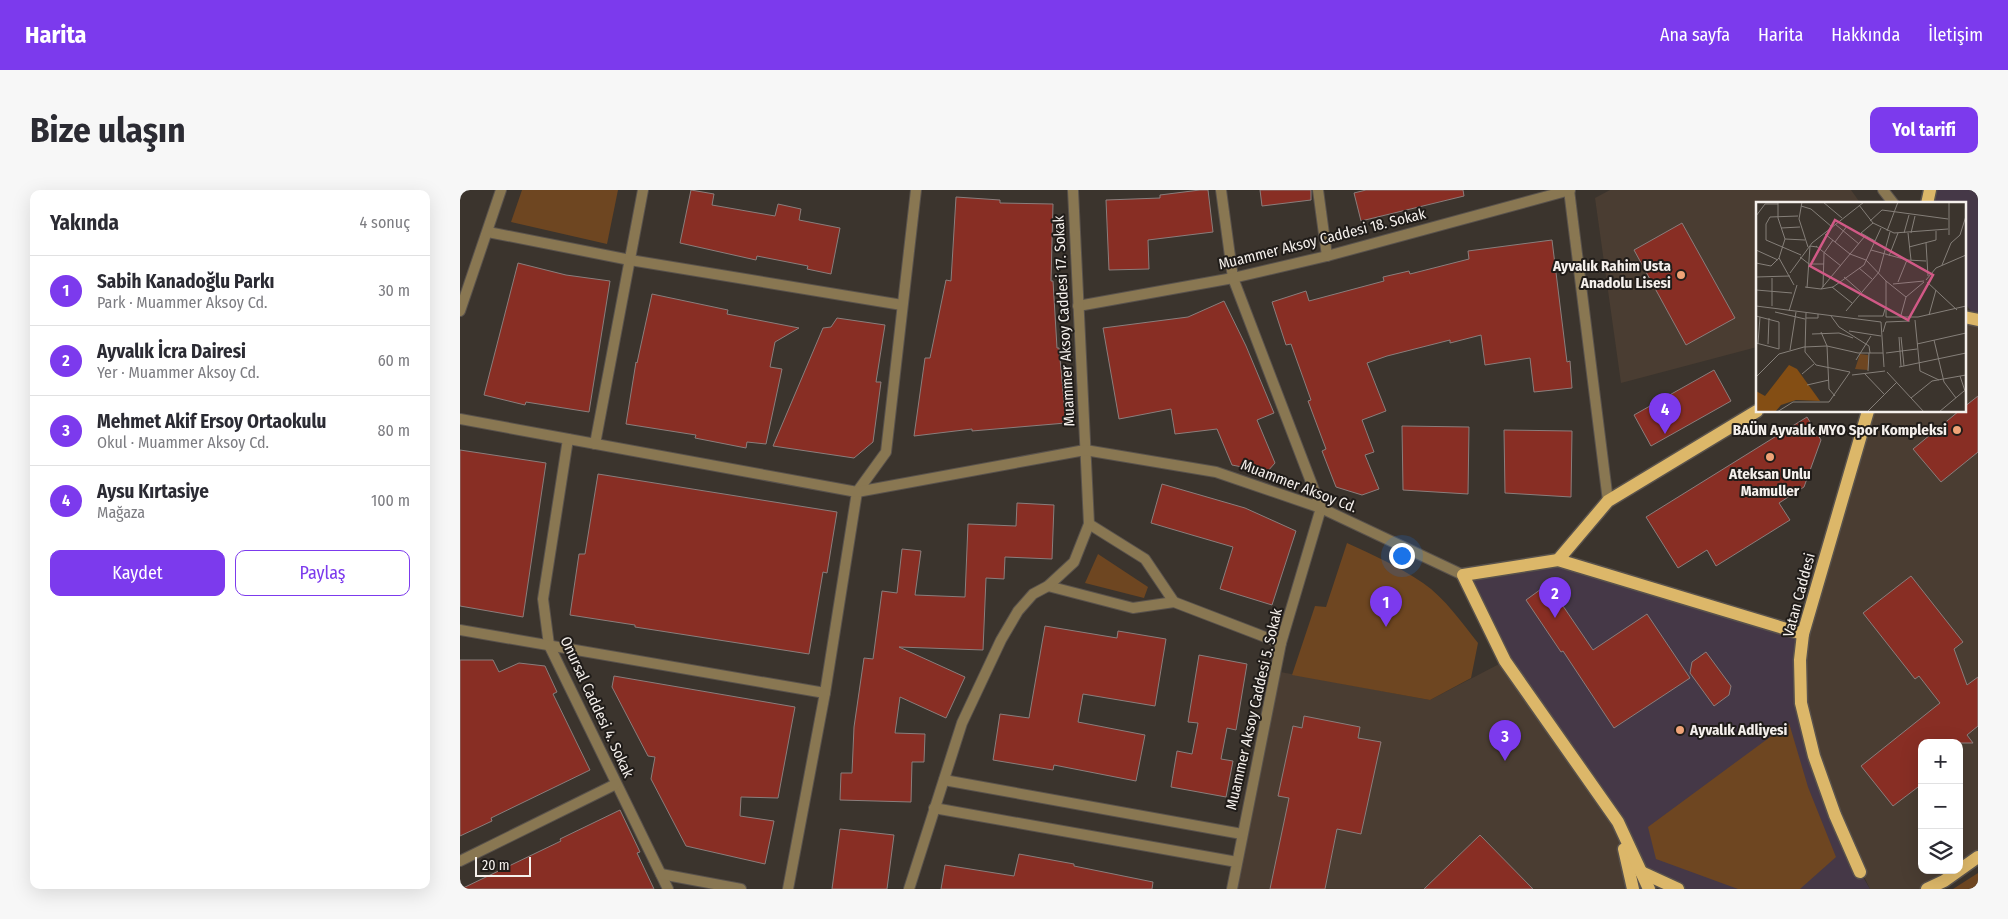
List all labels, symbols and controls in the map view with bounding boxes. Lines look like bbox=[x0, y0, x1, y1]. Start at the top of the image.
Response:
text: Harita bbox=[25, 21, 87, 49]
text: Ana sayfa bbox=[1660, 24, 1730, 46]
text: Harita bbox=[1758, 24, 1803, 46]
text: Hakkında bbox=[1831, 24, 1900, 46]
text: İletişim bbox=[1928, 24, 1983, 46]
button: Yol tarifi bbox=[1870, 107, 1978, 153]
text: Bize ulaşın bbox=[30, 109, 185, 151]
inset map bbox=[1756, 202, 1966, 412]
street label: Muammer Aksoy Caddesi 18. Sokak bbox=[1217, 205, 1427, 273]
text: Yakında bbox=[50, 210, 119, 236]
text: 4 sonuç bbox=[360, 213, 410, 232]
street label: Muammer Aksoy Caddesi 17. Sokak bbox=[1049, 215, 1079, 427]
place label: Ayvalık Rahim Usta Anadolu Lisesi bbox=[1552, 257, 1672, 292]
marker: Ayvalık Rahim Usta Anadolu Lisesi bbox=[1675, 269, 1687, 281]
text: Sabih Kanadoğlu Parkı bbox=[97, 270, 275, 293]
text: 1 bbox=[63, 281, 69, 300]
text: 30 m bbox=[378, 281, 410, 300]
text: Park · Muammer Aksoy Cd. bbox=[97, 293, 267, 312]
text: Ayvalık İcra Dairesi bbox=[97, 340, 246, 363]
text: 2 bbox=[62, 351, 70, 370]
text: 60 m bbox=[378, 351, 410, 370]
text: Yer · Muammer Aksoy Cd. bbox=[97, 363, 260, 382]
pin: 4 bbox=[1649, 393, 1681, 434]
text: Mehmet Akif Ersoy Ortaokulu bbox=[97, 410, 326, 433]
text: 3 bbox=[62, 421, 70, 440]
text: 80 m bbox=[378, 421, 410, 440]
place label: BAÜN Ayvalık MYO Spor Kompleksi bbox=[1733, 421, 1947, 439]
marker: BAÜN Ayvalık MYO Spor Kompleksi bbox=[1951, 424, 1963, 436]
text: Okul · Muammer Aksoy Cd. bbox=[97, 433, 269, 452]
marker: Ateksan Unlu Mamuller bbox=[1764, 451, 1776, 463]
street label: Muammer Aksoy Cd. bbox=[1238, 456, 1360, 516]
place label: Ateksan Unlu Mamuller bbox=[1728, 465, 1811, 500]
text: Aysu Kırtasiye bbox=[97, 480, 209, 503]
text: 4 bbox=[62, 491, 70, 510]
text: 100 m bbox=[371, 491, 410, 510]
text: Mağaza bbox=[97, 503, 145, 522]
your location bbox=[1389, 543, 1415, 569]
button: Kaydet bbox=[50, 550, 225, 596]
button: Paylaş bbox=[235, 550, 410, 596]
street label: Vatan Caddesi bbox=[1779, 551, 1819, 639]
pin: 2 bbox=[1539, 577, 1571, 618]
pin: 1 bbox=[1370, 586, 1402, 627]
street label: Muammer Aksoy Caddesi 5. Sokak bbox=[1222, 606, 1286, 812]
street label: Onursal Caddesi 4. Sokak bbox=[556, 634, 638, 780]
pin: 3 bbox=[1489, 720, 1521, 761]
place label: Ayvalık Adliyesi bbox=[1689, 721, 1788, 739]
marker: Ayvalık Adliyesi bbox=[1674, 724, 1686, 736]
map controls bbox=[1918, 739, 1963, 874]
button: + bbox=[1918, 739, 1963, 784]
button: − bbox=[1918, 784, 1963, 829]
button: layers bbox=[1918, 829, 1963, 874]
scale bar bbox=[475, 854, 531, 877]
text: 20 m bbox=[482, 857, 510, 874]

